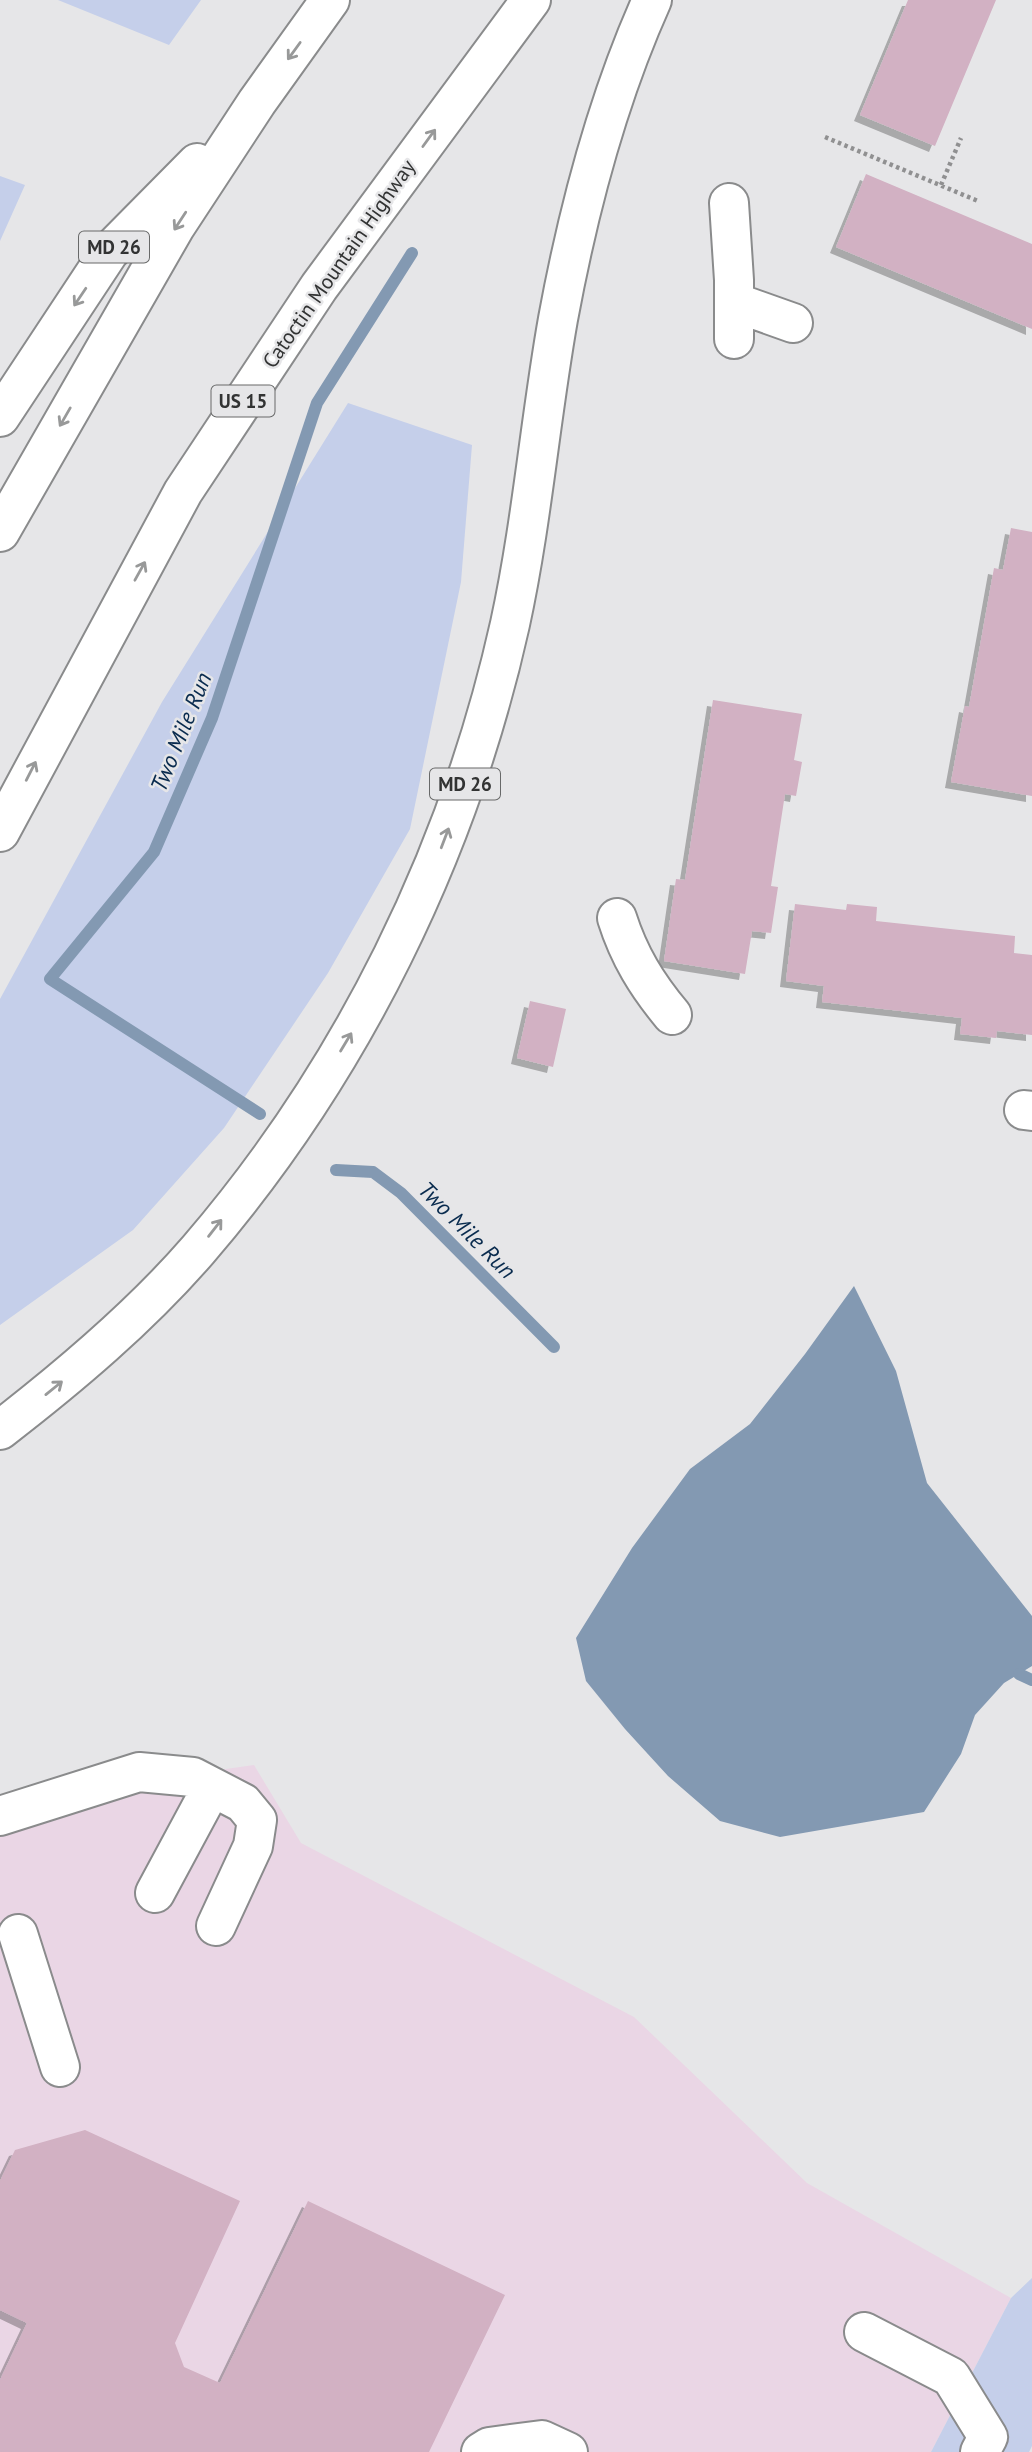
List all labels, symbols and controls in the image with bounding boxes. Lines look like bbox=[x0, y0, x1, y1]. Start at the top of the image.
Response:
one-way arrow bbox=[286, 41, 301, 60]
one-way arrow bbox=[422, 129, 436, 148]
street label: Catoctin Mountain Highway bbox=[256, 154, 421, 373]
one-way arrow bbox=[172, 210, 186, 230]
road number: MD 26 bbox=[79, 232, 149, 262]
one-way arrow bbox=[72, 287, 87, 306]
road number: US 15 bbox=[212, 386, 274, 416]
one-way arrow bbox=[58, 406, 71, 427]
one-way arrow bbox=[133, 561, 147, 582]
water label: Two Mile Run bbox=[143, 668, 218, 796]
one-way arrow bbox=[25, 761, 39, 782]
road number: MD 26 bbox=[430, 768, 500, 800]
one-way arrow bbox=[439, 827, 452, 849]
one-way arrow bbox=[339, 1033, 353, 1053]
water label: Two Mile Run bbox=[413, 1175, 522, 1284]
one-way arrow bbox=[207, 1219, 222, 1237]
one-way arrow bbox=[45, 1381, 63, 1397]

